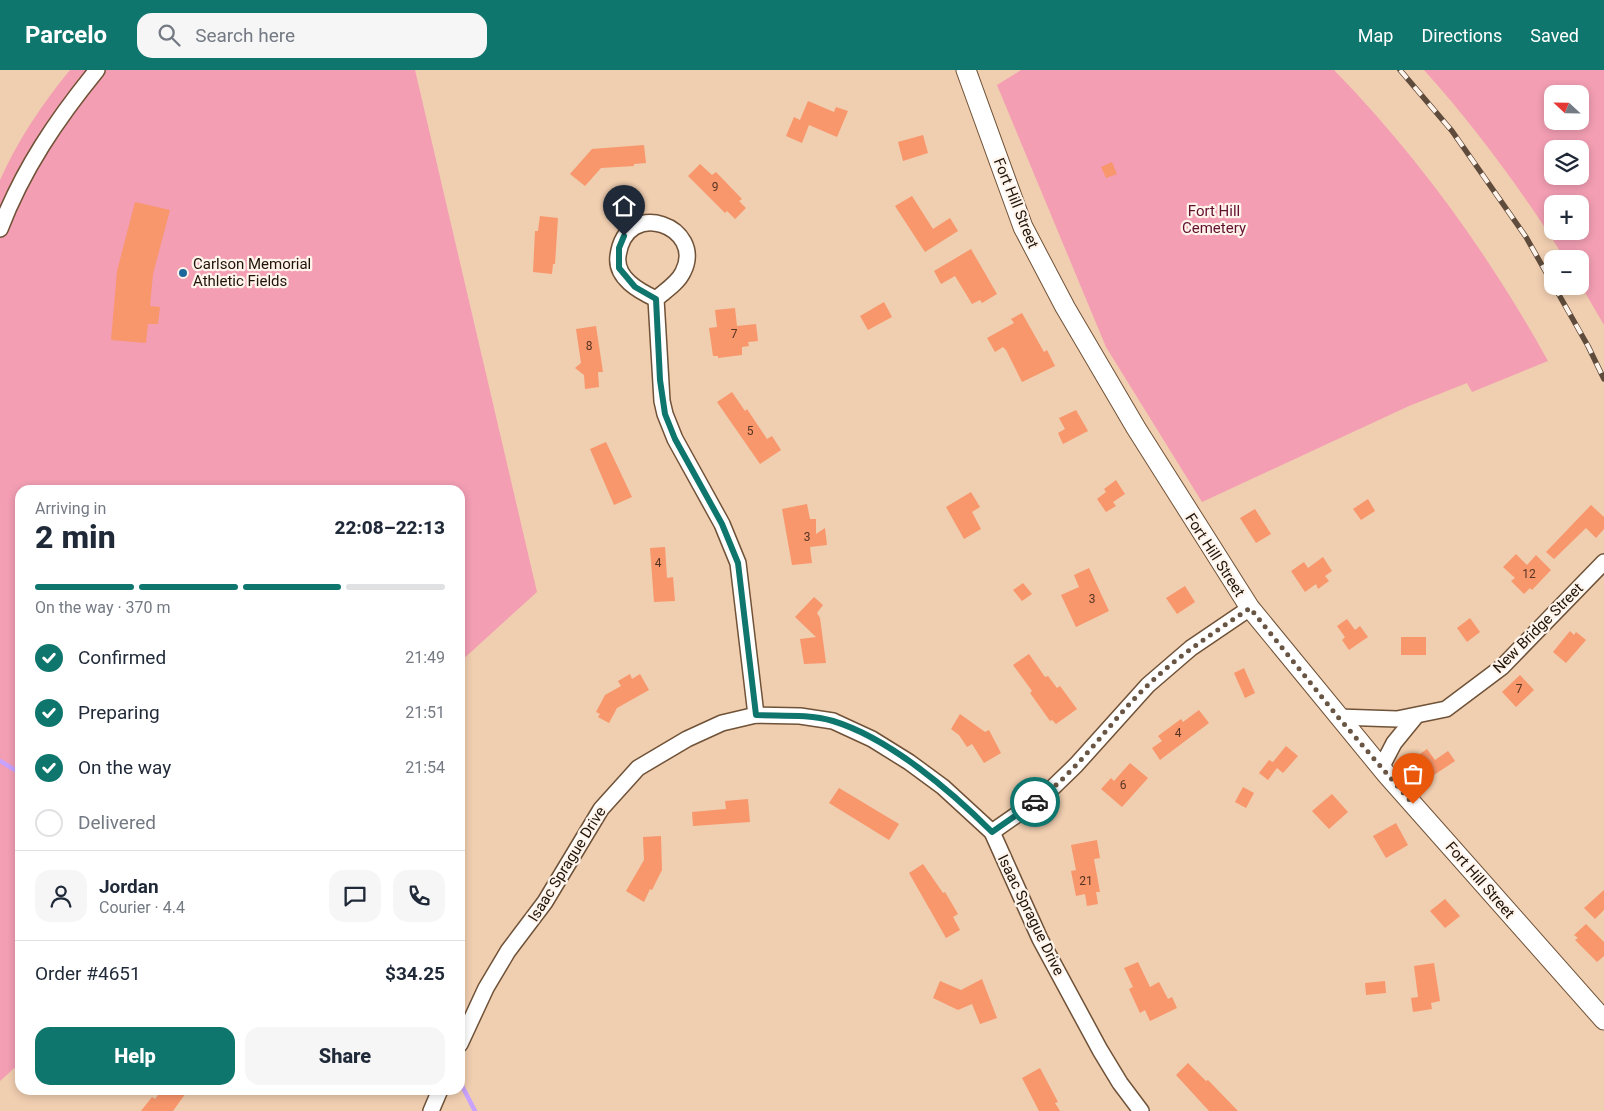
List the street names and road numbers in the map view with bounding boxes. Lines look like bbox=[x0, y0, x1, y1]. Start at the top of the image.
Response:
street label: Fort Hill Street bbox=[990, 155, 1042, 251]
street label: Fort Hill Street bbox=[1181, 510, 1249, 600]
street label: New Bridge Street bbox=[1489, 579, 1587, 677]
street label: Isaac Sprague Drive bbox=[524, 803, 610, 925]
street label: Fort Hill Street bbox=[1442, 838, 1518, 922]
street label: Isaac Sprague Drive bbox=[994, 852, 1068, 978]

